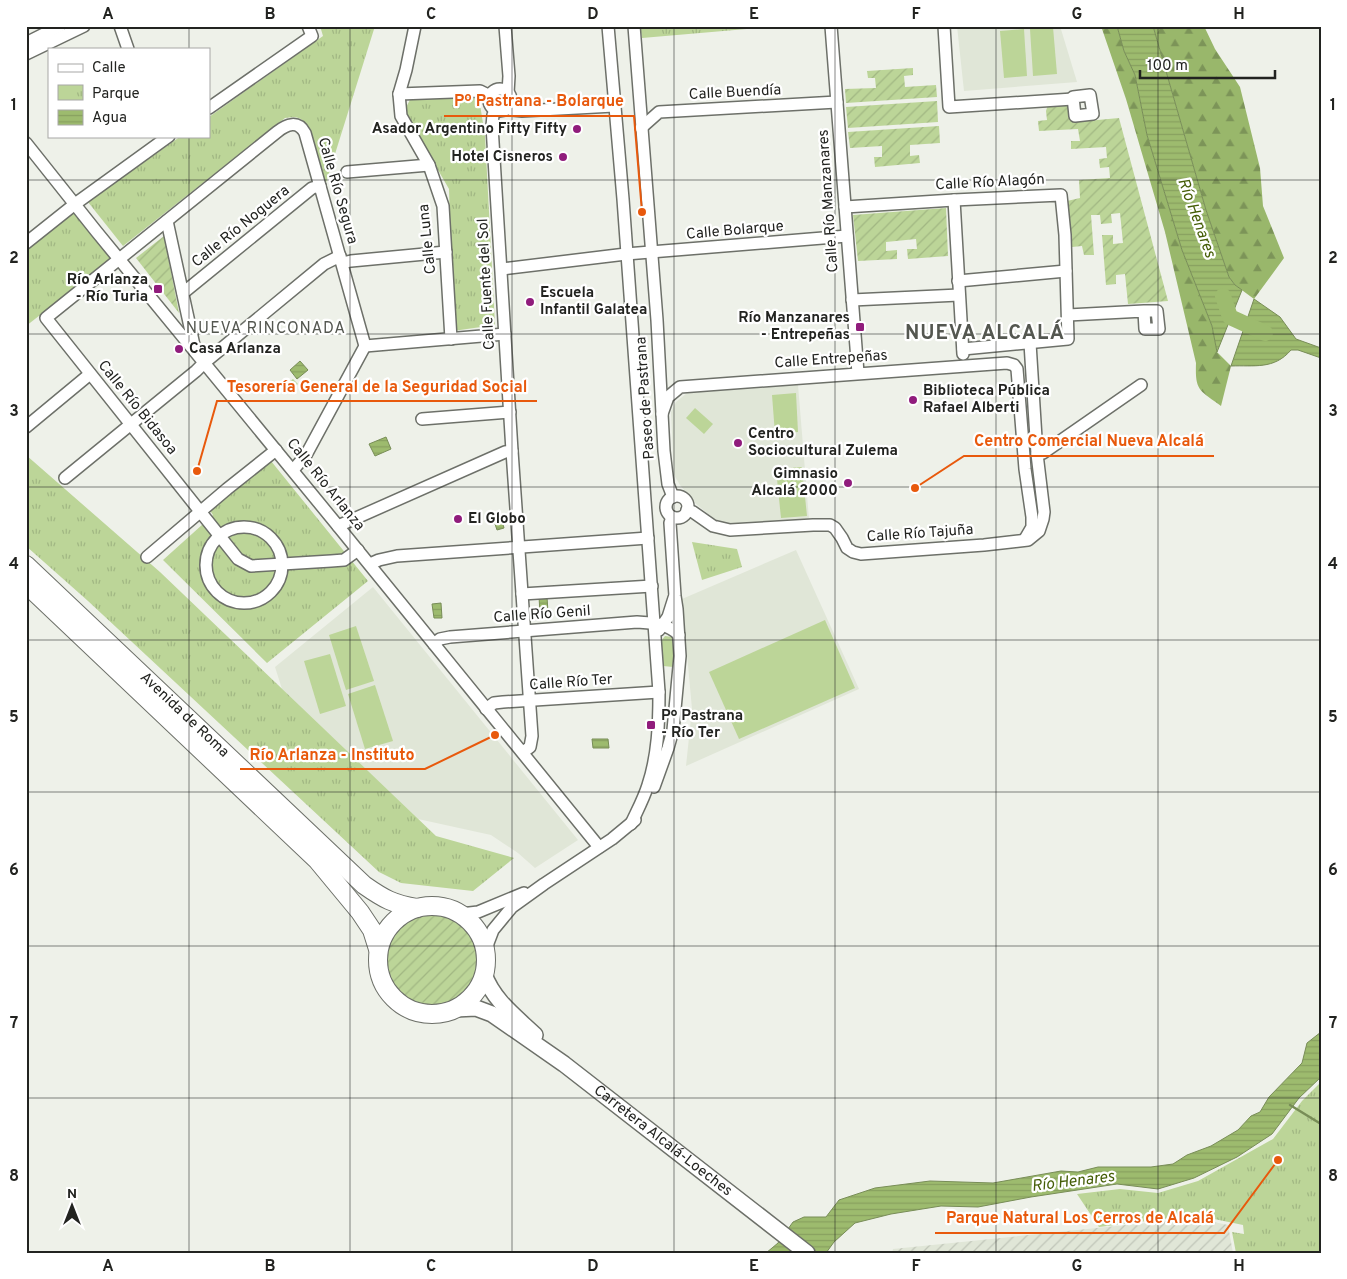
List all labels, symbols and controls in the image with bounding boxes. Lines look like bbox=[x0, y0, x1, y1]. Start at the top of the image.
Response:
text: A bbox=[102, 5, 114, 25]
text: B bbox=[264, 5, 276, 25]
text: C bbox=[426, 5, 436, 25]
text: D bbox=[587, 5, 599, 25]
text: E bbox=[749, 5, 759, 25]
text: F bbox=[911, 5, 921, 25]
text: G bbox=[1072, 5, 1082, 25]
text: H bbox=[1233, 5, 1245, 25]
legend bbox=[48, 48, 210, 138]
scale bar bbox=[1140, 48, 1274, 80]
text: 100 m bbox=[1147, 57, 1188, 76]
text: Calle bbox=[92, 59, 126, 78]
street label: Calle Buendía bbox=[688, 81, 782, 105]
text: Parque bbox=[92, 85, 140, 104]
callout: Pº Pastrana - Bolarque bbox=[444, 85, 634, 116]
text: Pº Pastrana - Bolarque bbox=[454, 92, 624, 112]
text: 1 bbox=[11, 96, 17, 116]
text: 1 bbox=[1330, 96, 1336, 116]
text: Agua bbox=[92, 109, 127, 128]
place label: Asador Argentino Fifty Fifty bbox=[372, 120, 567, 139]
marker: Asador Argentino Fifty Fifty bbox=[571, 123, 583, 135]
street label: Calle Río Manzanares bbox=[815, 129, 843, 273]
street label: Calle Río Segura bbox=[313, 135, 361, 247]
place label: Hotel Cisneros bbox=[451, 148, 553, 167]
marker: Hotel Cisneros bbox=[557, 151, 569, 163]
street label: Calle Río Alagón bbox=[935, 171, 1045, 195]
water label: Río Henares bbox=[1172, 175, 1220, 261]
street label: Calle Río Noguera bbox=[188, 182, 294, 272]
street label: Calle Luna bbox=[415, 203, 441, 275]
street label: Calle Bolarque bbox=[685, 217, 785, 245]
street label: Calle Fuente del Sol bbox=[474, 218, 500, 350]
text: 2 bbox=[9, 249, 19, 269]
text: 2 bbox=[1328, 249, 1338, 269]
place label: Río Arlanza - Río Turia bbox=[67, 271, 148, 307]
marker: Río Arlanza - Río Turia bbox=[152, 283, 164, 295]
place label: Escuela Infantil Galatea bbox=[540, 284, 647, 320]
marker: Escuela Infantil Galatea bbox=[524, 296, 536, 308]
place label: Río Manzanares - Entrepeñas bbox=[738, 309, 850, 345]
district label: NUEVA RINCONADA bbox=[186, 319, 346, 339]
district label: NUEVA ALCALÁ bbox=[905, 319, 1065, 347]
marker: Río Manzanares - Entrepeñas bbox=[854, 321, 866, 333]
street label: Paseo de Pastrana bbox=[632, 336, 660, 460]
place label: Casa Arlanza bbox=[189, 340, 281, 359]
marker: Casa Arlanza bbox=[173, 343, 185, 355]
street label: Calle Entrepeñas bbox=[774, 347, 888, 373]
street label: Calle Río Bidasoa bbox=[93, 357, 181, 459]
callout: Tesorería General de la Seguridad Social bbox=[217, 370, 537, 401]
text: Tesorería General de la Seguridad Social bbox=[227, 378, 527, 398]
place label: Biblioteca Pública Rafael Alberti bbox=[923, 382, 1050, 418]
marker: Biblioteca Pública Rafael Alberti bbox=[907, 394, 919, 406]
text: 3 bbox=[9, 402, 19, 422]
text: 3 bbox=[1328, 402, 1338, 422]
place label: Centro Sociocultural Zulema bbox=[748, 425, 898, 461]
callout: Centro Comercial Nueva Alcalá bbox=[964, 425, 1214, 456]
text: Centro Comercial Nueva Alcalá bbox=[974, 432, 1204, 452]
street label: Calle Río Arlanza bbox=[282, 435, 368, 535]
marker: Centro Sociocultural Zulema bbox=[732, 437, 744, 449]
place label: Gimnasio Alcalá 2000 bbox=[751, 465, 838, 501]
marker: Gimnasio Alcalá 2000 bbox=[842, 477, 854, 489]
place label: El Globo bbox=[468, 510, 526, 529]
marker: El Globo bbox=[452, 513, 464, 525]
street label: Calle Río Tajuña bbox=[866, 521, 974, 547]
text: 4 bbox=[9, 555, 19, 575]
text: 4 bbox=[1328, 555, 1338, 575]
street label: Calle Río Genil bbox=[493, 602, 591, 628]
street label: Avenida de Roma bbox=[136, 668, 233, 762]
street label: Calle Río Ter bbox=[529, 671, 614, 695]
place label: Pº Pastrana - Río Ter bbox=[661, 707, 743, 743]
text: 5 bbox=[9, 708, 19, 728]
text: 5 bbox=[1328, 708, 1338, 728]
marker: Pº Pastrana - Río Ter bbox=[645, 719, 657, 731]
callout: Río Arlanza - Instituto bbox=[240, 738, 425, 769]
text: Río Arlanza - Instituto bbox=[250, 746, 414, 766]
text: 6 bbox=[9, 861, 19, 881]
text: 6 bbox=[1328, 861, 1338, 881]
text: 7 bbox=[10, 1014, 18, 1034]
text: 7 bbox=[1329, 1014, 1337, 1034]
street label: Carretera Alcalá-Loeches bbox=[590, 1081, 736, 1201]
text: 8 bbox=[9, 1167, 19, 1187]
water label: Río Henares bbox=[1030, 1167, 1116, 1197]
text: 8 bbox=[1328, 1167, 1338, 1187]
north arrow bbox=[48, 1182, 98, 1232]
text: N bbox=[67, 1186, 77, 1203]
callout: Parque Natural Los Cerros de Alcalá bbox=[935, 1202, 1224, 1233]
text: Parque Natural Los Cerros de Alcalá bbox=[946, 1209, 1214, 1229]
text: A bbox=[102, 1257, 114, 1277]
text: B bbox=[264, 1257, 276, 1277]
text: C bbox=[426, 1257, 436, 1277]
text: D bbox=[587, 1257, 599, 1277]
text: E bbox=[749, 1257, 759, 1277]
text: F bbox=[911, 1257, 921, 1277]
text: G bbox=[1072, 1257, 1082, 1277]
text: H bbox=[1233, 1257, 1245, 1277]

